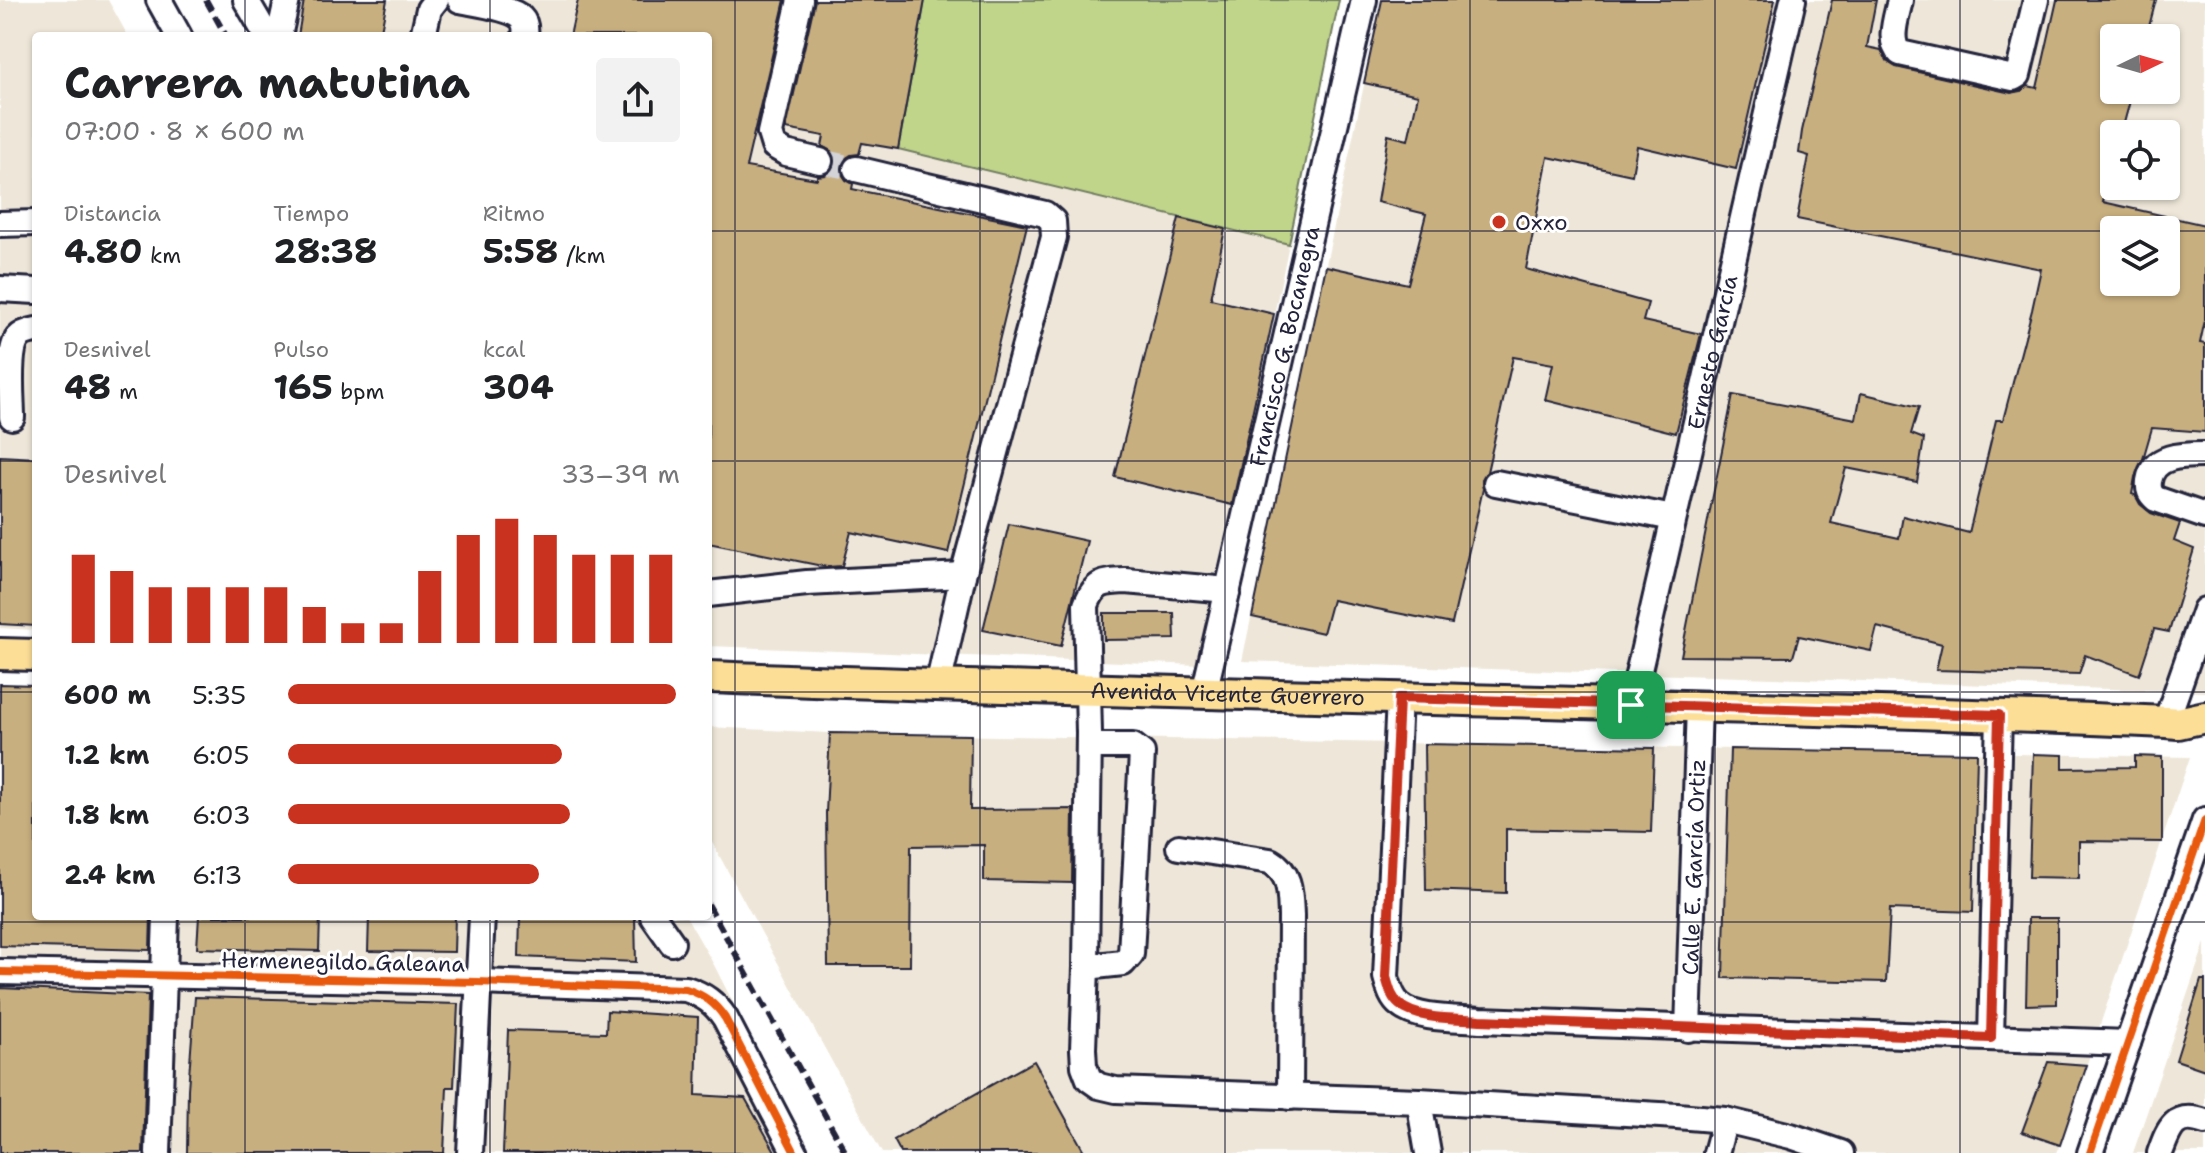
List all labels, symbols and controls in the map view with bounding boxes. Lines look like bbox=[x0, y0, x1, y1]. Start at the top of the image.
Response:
north arrow bbox=[2100, 24, 2180, 104]
map controls bbox=[2100, 24, 2180, 296]
text: Carrera matutina bbox=[64, 53, 470, 112]
button: share bbox=[596, 58, 680, 142]
text: 07:00 · 8 × 600 m bbox=[64, 113, 305, 148]
button: locate bbox=[2100, 120, 2180, 200]
text: Distancia bbox=[64, 199, 161, 228]
text: Tiempo bbox=[273, 199, 349, 228]
text: Ritmo bbox=[483, 199, 545, 228]
place label: Oxxo bbox=[1515, 208, 1567, 237]
marker: Oxxo bbox=[1490, 213, 1508, 231]
button: layers bbox=[2100, 216, 2180, 296]
street label: Francisco G. Bocanegra bbox=[1242, 222, 1326, 469]
text: 4.80 bbox=[64, 228, 143, 274]
text: 28:38 bbox=[273, 228, 377, 274]
text: 5:58 bbox=[483, 228, 559, 274]
text: km bbox=[143, 241, 181, 270]
text: /km bbox=[559, 241, 605, 270]
street label: Ernesto García bbox=[1680, 272, 1744, 432]
text: Desnivel bbox=[64, 335, 151, 364]
text: Pulso bbox=[273, 335, 329, 364]
text: kcal bbox=[483, 335, 525, 364]
text: 48 bbox=[64, 364, 111, 410]
text: 165 bbox=[273, 364, 333, 410]
text: 304 bbox=[483, 364, 554, 410]
text: m bbox=[111, 377, 138, 406]
text: bpm bbox=[333, 377, 384, 406]
text: Desnivel bbox=[64, 456, 166, 491]
text: 33–39 m bbox=[561, 456, 680, 491]
pin bbox=[1597, 671, 1665, 739]
street label: Avenida Vicente Guerrero bbox=[1090, 675, 1365, 712]
text: 600 m bbox=[64, 677, 151, 712]
text: 5:35 bbox=[192, 677, 246, 712]
icon: arrive bbox=[1609, 683, 1653, 727]
text: 1.2 km bbox=[64, 737, 149, 772]
text: 6:05 bbox=[192, 737, 249, 772]
street label: Calle E. García Ortiz bbox=[1675, 758, 1712, 976]
text: 1.8 km bbox=[64, 797, 149, 832]
text: 6:03 bbox=[192, 797, 251, 832]
text: 2.4 km bbox=[64, 857, 155, 892]
text: 6:13 bbox=[192, 857, 242, 892]
street label: Hermenegildo Galeana bbox=[221, 945, 466, 979]

